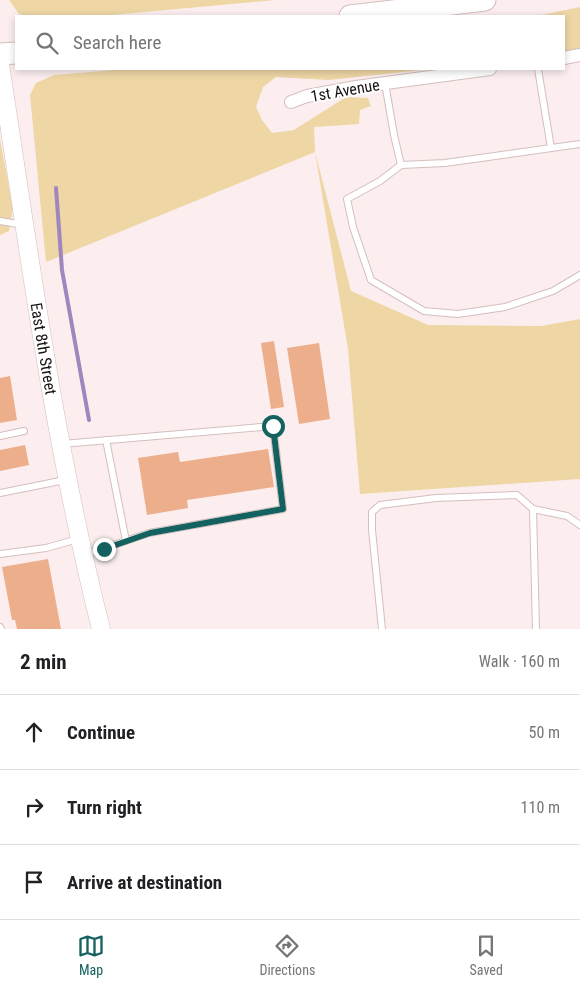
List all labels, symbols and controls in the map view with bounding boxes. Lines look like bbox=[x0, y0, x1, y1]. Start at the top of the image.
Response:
search box bbox=[15, 15, 565, 70]
icon: search bbox=[33, 29, 61, 57]
text: Search here bbox=[73, 31, 161, 54]
street label: 1st Avenue bbox=[309, 75, 381, 106]
street label: East 8th Street bbox=[27, 301, 61, 396]
route start bbox=[262, 415, 285, 438]
route end bbox=[93, 538, 116, 561]
text: 2 min bbox=[20, 650, 67, 674]
text: Walk · 160 m bbox=[479, 652, 560, 671]
icon: ahead bbox=[20, 718, 48, 746]
text: Continue bbox=[67, 721, 135, 744]
text: 50 m bbox=[528, 723, 560, 742]
icon: right bbox=[20, 793, 48, 821]
text: Turn right bbox=[67, 796, 142, 819]
text: 110 m bbox=[521, 798, 560, 817]
icon: arrive bbox=[20, 868, 48, 896]
text: Arrive at destination bbox=[67, 871, 222, 894]
tab: Map bbox=[77, 932, 105, 978]
tab: Directions bbox=[259, 932, 315, 978]
tab: Saved bbox=[470, 932, 503, 978]

